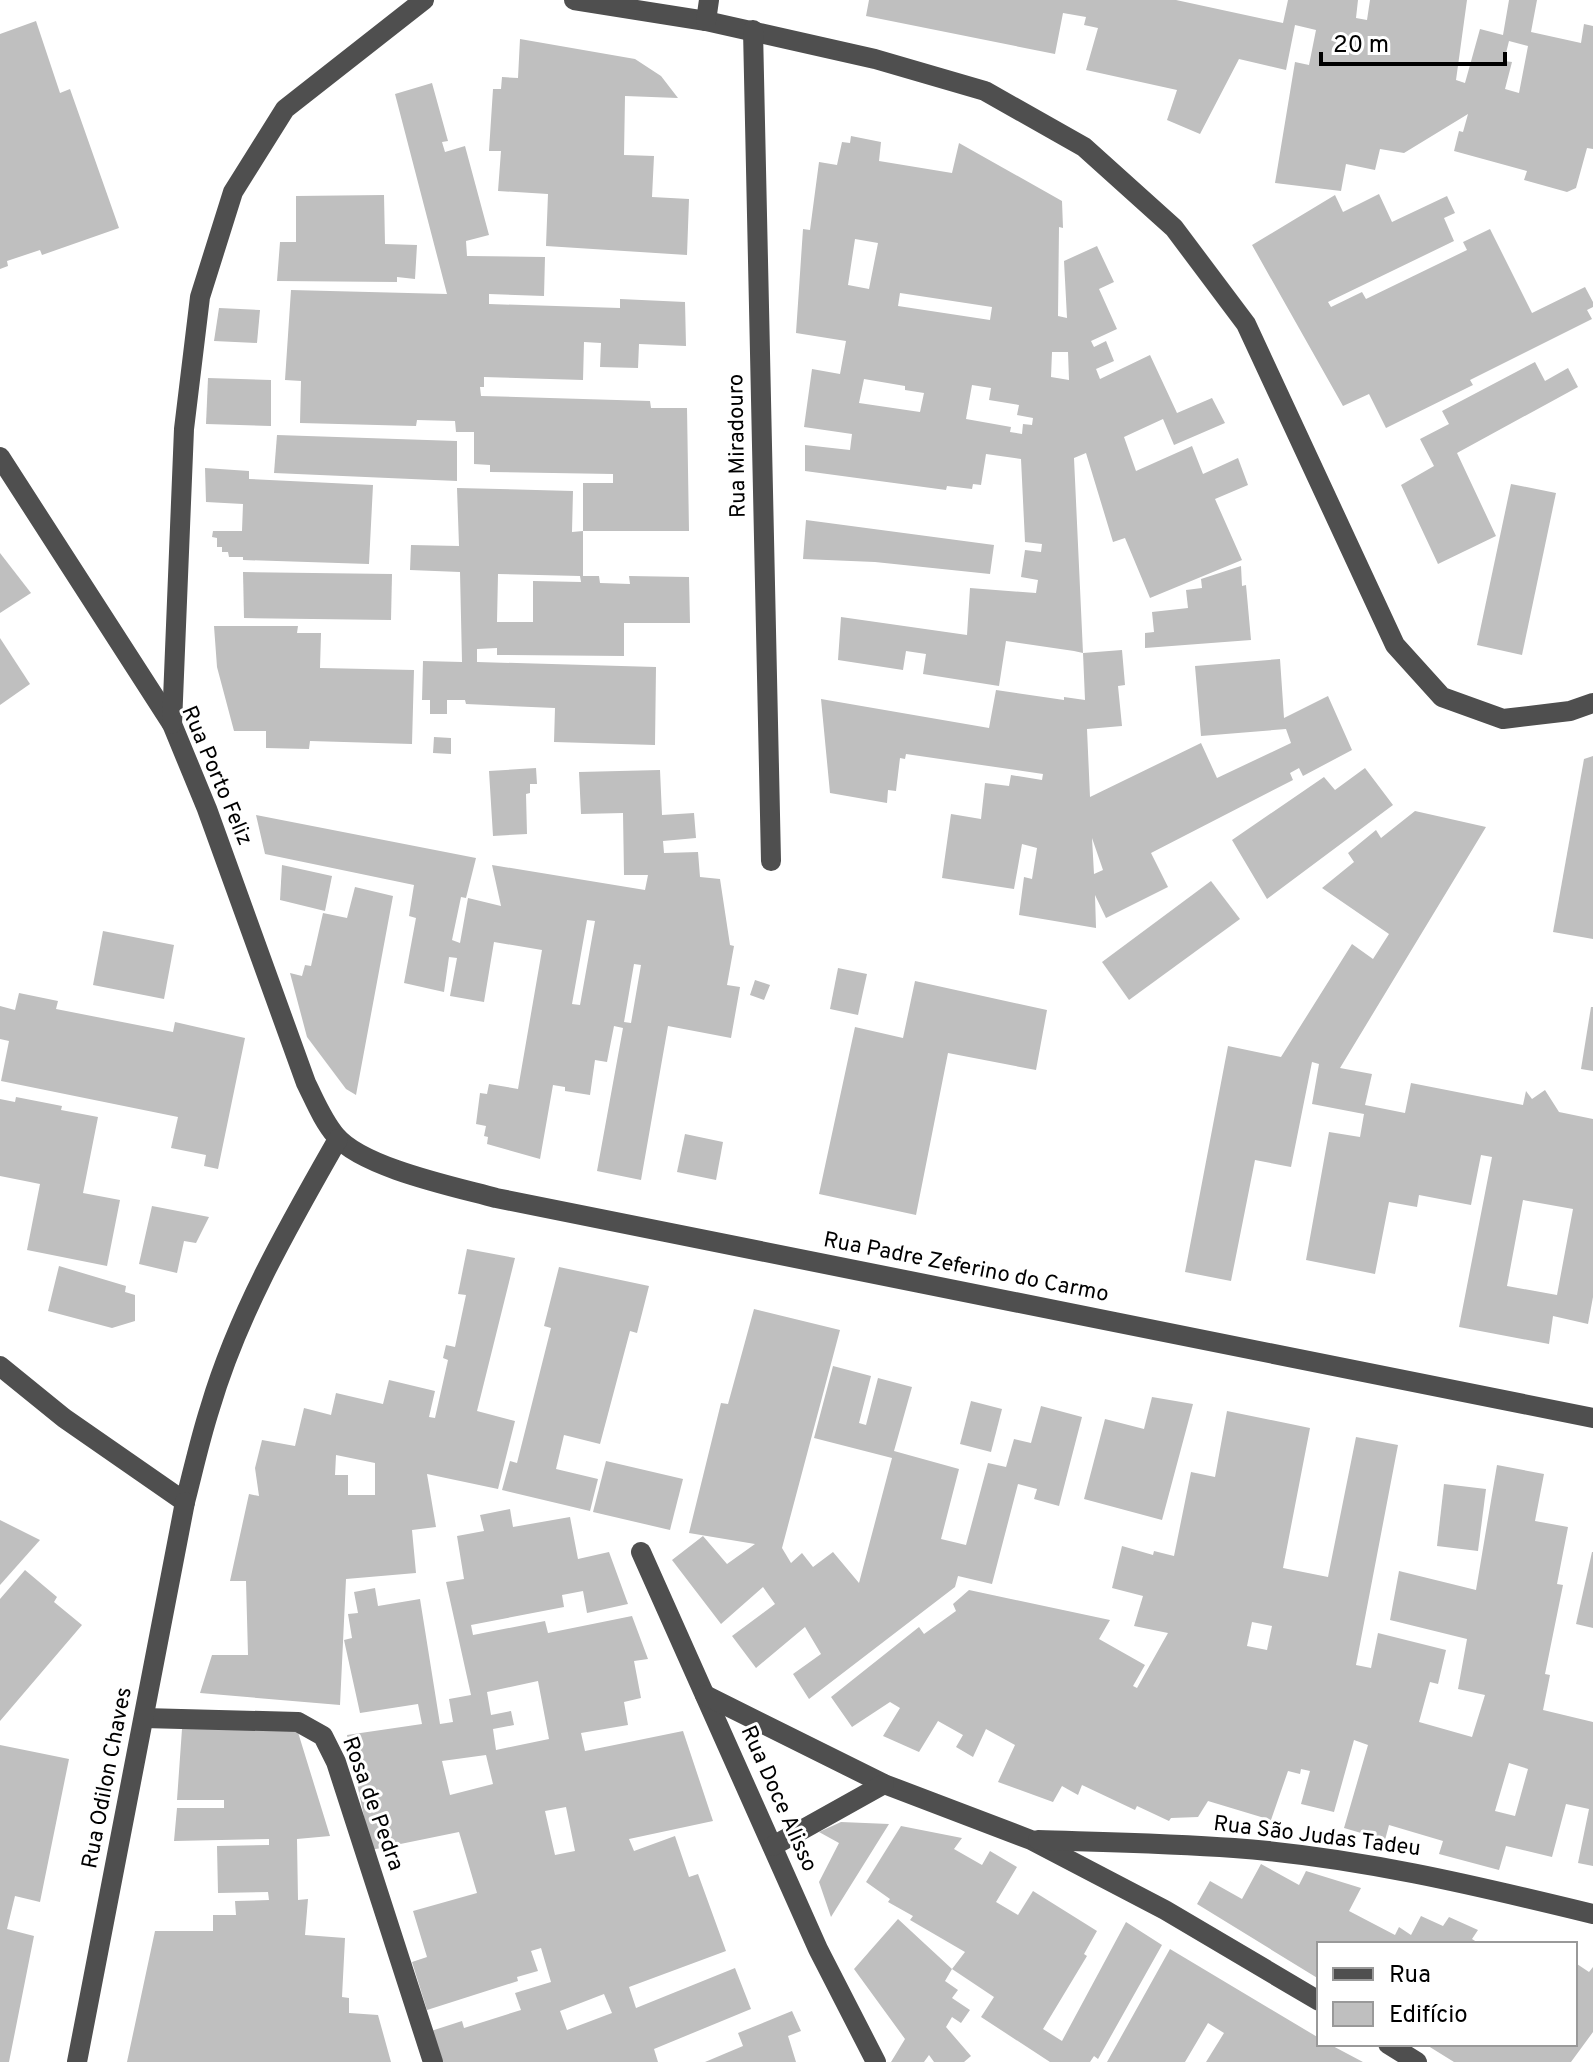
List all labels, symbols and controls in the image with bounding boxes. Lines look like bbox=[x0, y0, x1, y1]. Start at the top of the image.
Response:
scale bar bbox=[1321, 16, 1505, 66]
text: 20 m bbox=[1333, 31, 1389, 61]
street label: Rua Miradouro bbox=[723, 374, 753, 518]
street label: Rua Porto Feliz bbox=[174, 702, 258, 850]
street label: Rua Padre Zeferino do Carmo bbox=[821, 1227, 1111, 1309]
street label: Rua Odilon Chaves bbox=[77, 1685, 139, 1871]
street label: Rua Doce Alisso bbox=[734, 1722, 822, 1876]
street label: Rosa de Pedra bbox=[335, 1733, 409, 1875]
street label: Rua São Judas Tadeu bbox=[1212, 1811, 1422, 1863]
legend bbox=[1317, 1942, 1577, 2046]
text: Rua bbox=[1389, 1961, 1431, 1991]
text: Edifício bbox=[1389, 2001, 1468, 2031]

